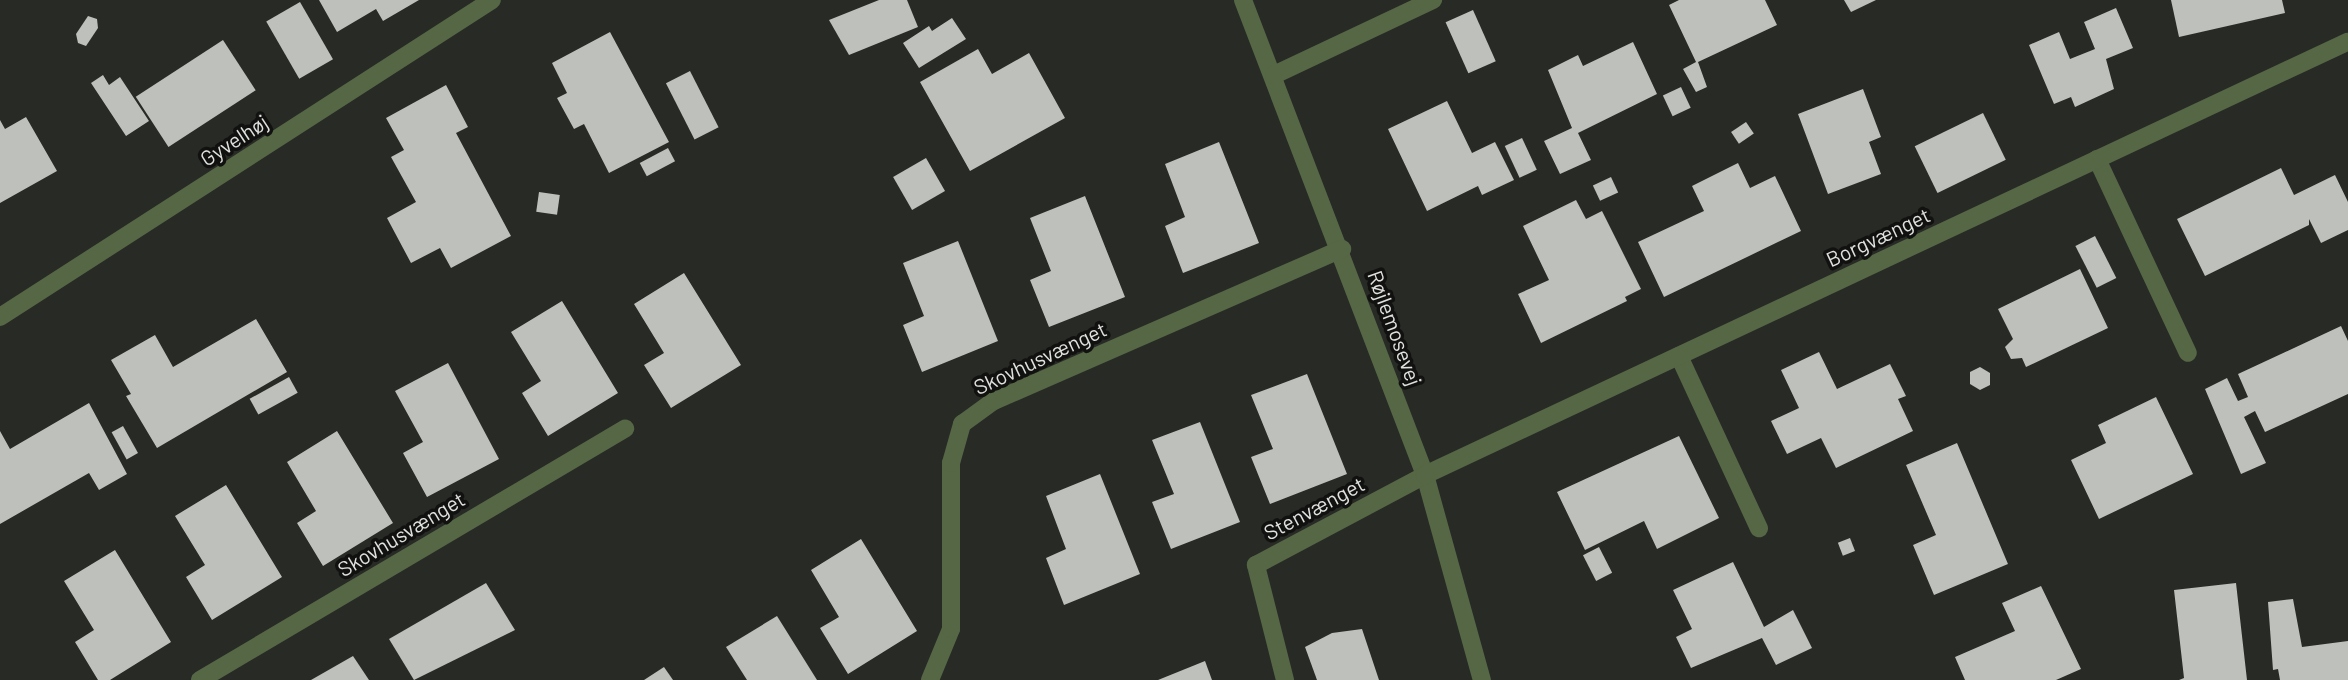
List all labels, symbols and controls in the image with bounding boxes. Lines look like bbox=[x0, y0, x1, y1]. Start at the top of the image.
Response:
street label: Gyvelhøj bbox=[195, 109, 273, 171]
street label: Borgvænget bbox=[1822, 202, 1934, 272]
street label: Røjlemosevej bbox=[1363, 267, 1427, 389]
street label: Skovhusvænget bbox=[969, 316, 1111, 400]
street label: Stenvænget bbox=[1259, 471, 1369, 545]
street label: Skovhusvænget bbox=[333, 486, 469, 582]

